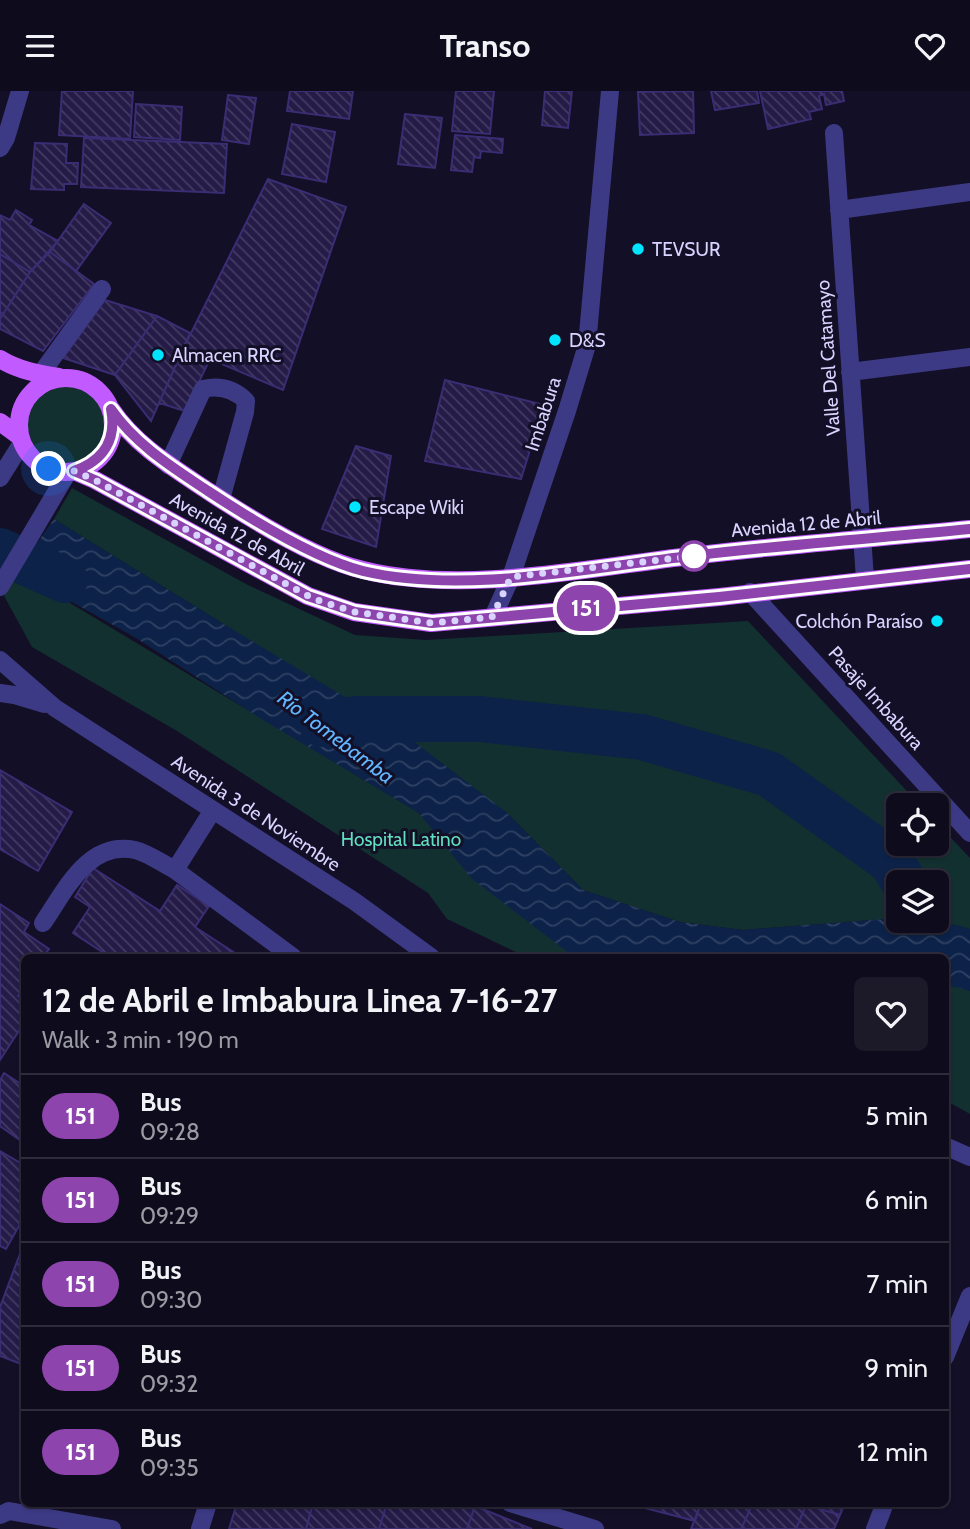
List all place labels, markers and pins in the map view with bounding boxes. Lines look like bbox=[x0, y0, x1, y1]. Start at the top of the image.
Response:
place label: TEVSUR bbox=[652, 238, 721, 261]
marker: TEVSUR bbox=[630, 241, 646, 257]
place label: D&S bbox=[569, 329, 606, 352]
marker: D&S bbox=[547, 332, 563, 348]
place label: Almacen RRC bbox=[172, 344, 282, 367]
marker: Almacen RRC bbox=[150, 347, 166, 363]
place label: Escape Wiki bbox=[369, 496, 464, 519]
marker: Escape Wiki bbox=[347, 499, 363, 515]
unlabelled marker bbox=[679, 541, 709, 571]
place label: Colchón Paraíso bbox=[795, 610, 923, 633]
marker: Colchón Paraíso bbox=[929, 613, 945, 629]

